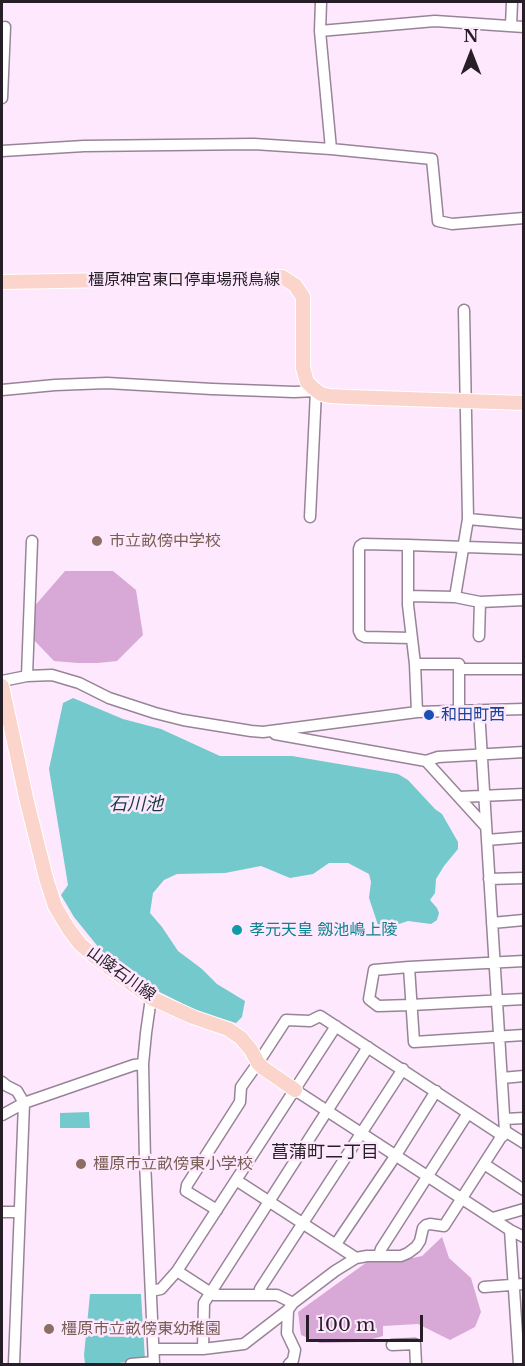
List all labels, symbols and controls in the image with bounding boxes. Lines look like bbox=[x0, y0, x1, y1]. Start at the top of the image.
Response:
north arrow bbox=[441, 24, 501, 84]
text: N bbox=[463, 26, 479, 46]
street label: 橿原神宮東口停車場飛鳥線 bbox=[88, 270, 280, 290]
place label: 市立畝傍中学校 bbox=[109, 531, 221, 551]
marker: 市立畝傍中学校 bbox=[90, 534, 104, 548]
place label: 和田町西 bbox=[441, 705, 505, 725]
marker: 和田町西 bbox=[422, 708, 436, 722]
water label: 石川池 bbox=[109, 794, 163, 816]
place label: 孝元天皇 劔池嶋上陵 bbox=[249, 920, 398, 940]
marker: 孝元天皇 劔池嶋上陵 bbox=[230, 923, 244, 937]
street label: 山陵石川線 bbox=[83, 943, 159, 1005]
district label: 菖蒲町二丁目 bbox=[271, 1142, 379, 1164]
place label: 橿原市立畝傍東小学校 bbox=[93, 1154, 253, 1174]
marker: 橿原市立畝傍東小学校 bbox=[74, 1157, 88, 1171]
scale bar bbox=[309, 1303, 426, 1341]
text: 100 m bbox=[317, 1314, 375, 1336]
place label: 橿原市立畝傍東幼稚園 bbox=[61, 1319, 221, 1339]
marker: 橿原市立畝傍東幼稚園 bbox=[42, 1322, 56, 1336]

